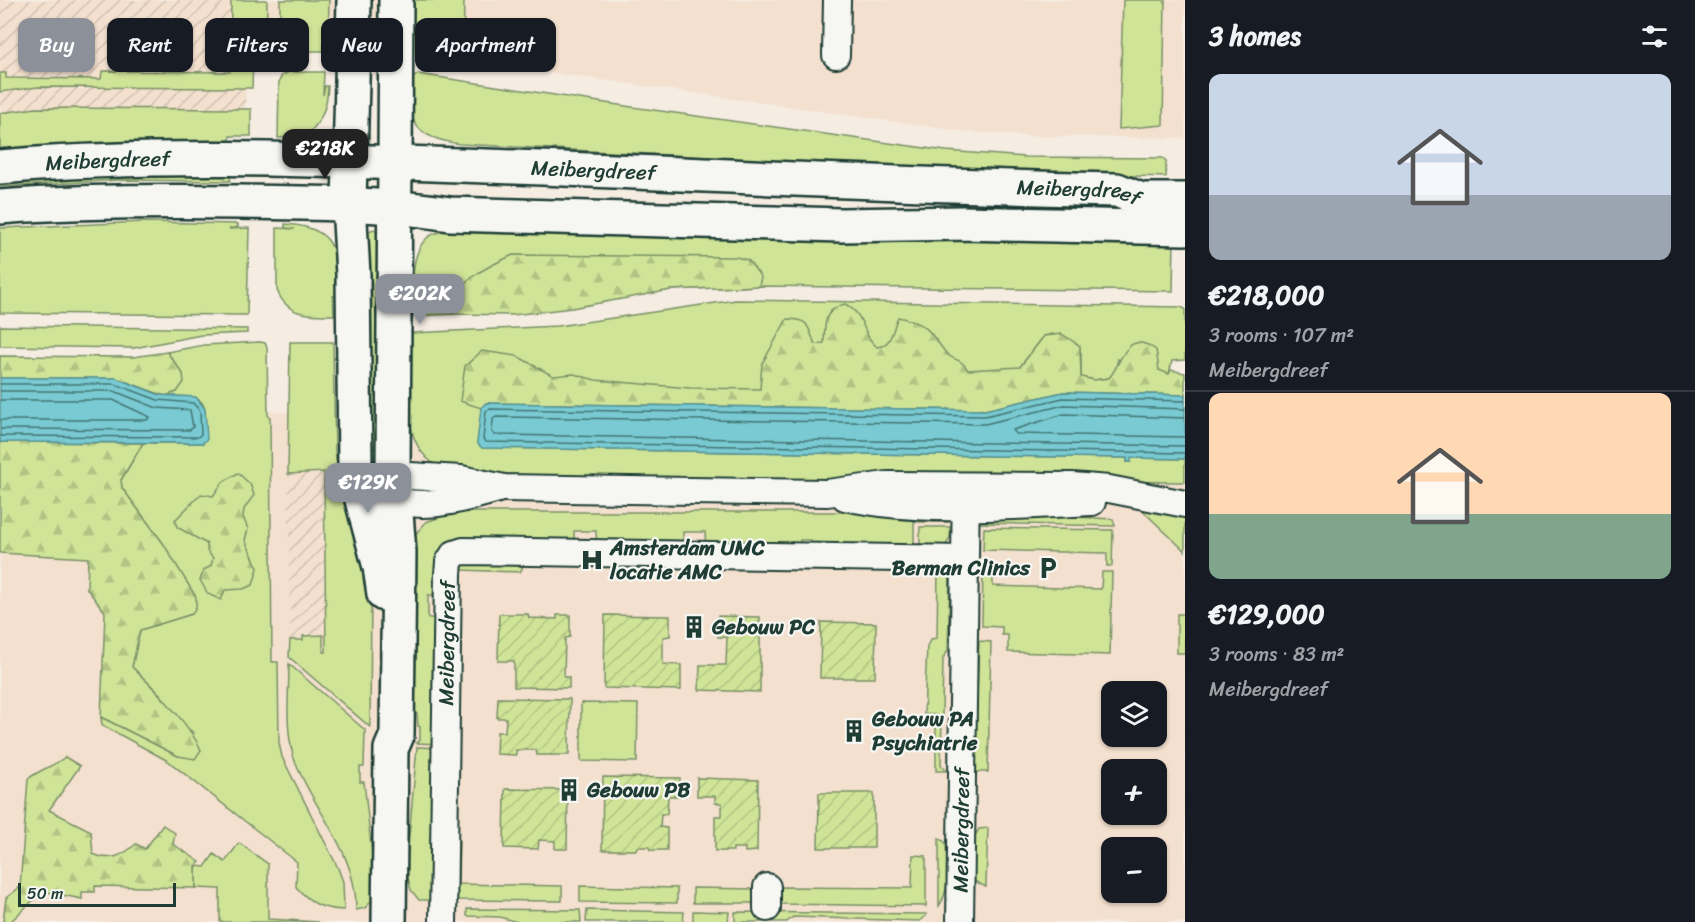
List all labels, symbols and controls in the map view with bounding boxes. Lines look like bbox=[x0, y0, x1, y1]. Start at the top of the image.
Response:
text: 3 homes bbox=[1209, 13, 1301, 59]
chip: Buy bbox=[18, 18, 95, 72]
chip: Rent bbox=[107, 18, 193, 72]
chip: Filters bbox=[205, 18, 309, 72]
chip: New bbox=[321, 18, 403, 72]
chip: Apartment bbox=[415, 18, 556, 72]
icon: filters bbox=[1638, 20, 1671, 53]
icon: home bbox=[1386, 113, 1494, 221]
pin: €218K bbox=[283, 129, 367, 180]
text: €218K bbox=[296, 131, 354, 166]
street label: Meibergdreef bbox=[44, 140, 172, 182]
street label: Meibergdreef bbox=[530, 149, 659, 192]
street label: Meibergdreef bbox=[1016, 168, 1149, 218]
text: €218,000 bbox=[1209, 272, 1324, 318]
pin: €202K bbox=[378, 274, 462, 325]
text: €202K bbox=[389, 276, 451, 311]
text: 3 rooms · 107 m² bbox=[1209, 318, 1354, 353]
text: Meibergdreef bbox=[1209, 353, 1328, 388]
icon: home bbox=[1386, 432, 1494, 540]
pin: €129K bbox=[326, 463, 410, 514]
text: €129K bbox=[339, 465, 397, 500]
place label: Amsterdam UMC locatie AMC bbox=[609, 529, 766, 591]
hospital icon: Amsterdam UMC locatie AMC bbox=[579, 547, 605, 573]
place label: Berman Clinics bbox=[892, 549, 1031, 587]
parking icon: Berman Clinics bbox=[1035, 555, 1061, 581]
street label: Meibergdreef bbox=[427, 578, 467, 706]
text: €129,000 bbox=[1209, 591, 1325, 637]
place label: Gebouw PC bbox=[711, 608, 816, 646]
building icon: Gebouw PC bbox=[681, 614, 707, 640]
text: 3 rooms · 83 m² bbox=[1209, 637, 1344, 672]
text: Meibergdreef bbox=[1209, 672, 1328, 707]
map controls bbox=[1101, 681, 1167, 903]
button: layers bbox=[1101, 681, 1167, 747]
place label: Gebouw PA Psychiatrie bbox=[871, 700, 978, 762]
building icon: Gebouw PA Psychiatrie bbox=[841, 718, 867, 744]
button: + bbox=[1101, 759, 1167, 825]
street label: Meibergdreef bbox=[941, 765, 981, 893]
place label: Gebouw PB bbox=[586, 771, 691, 809]
building icon: Gebouw PB bbox=[556, 777, 582, 803]
button: − bbox=[1101, 837, 1167, 903]
text: 50 m bbox=[27, 879, 63, 908]
scale bar bbox=[18, 880, 176, 908]

